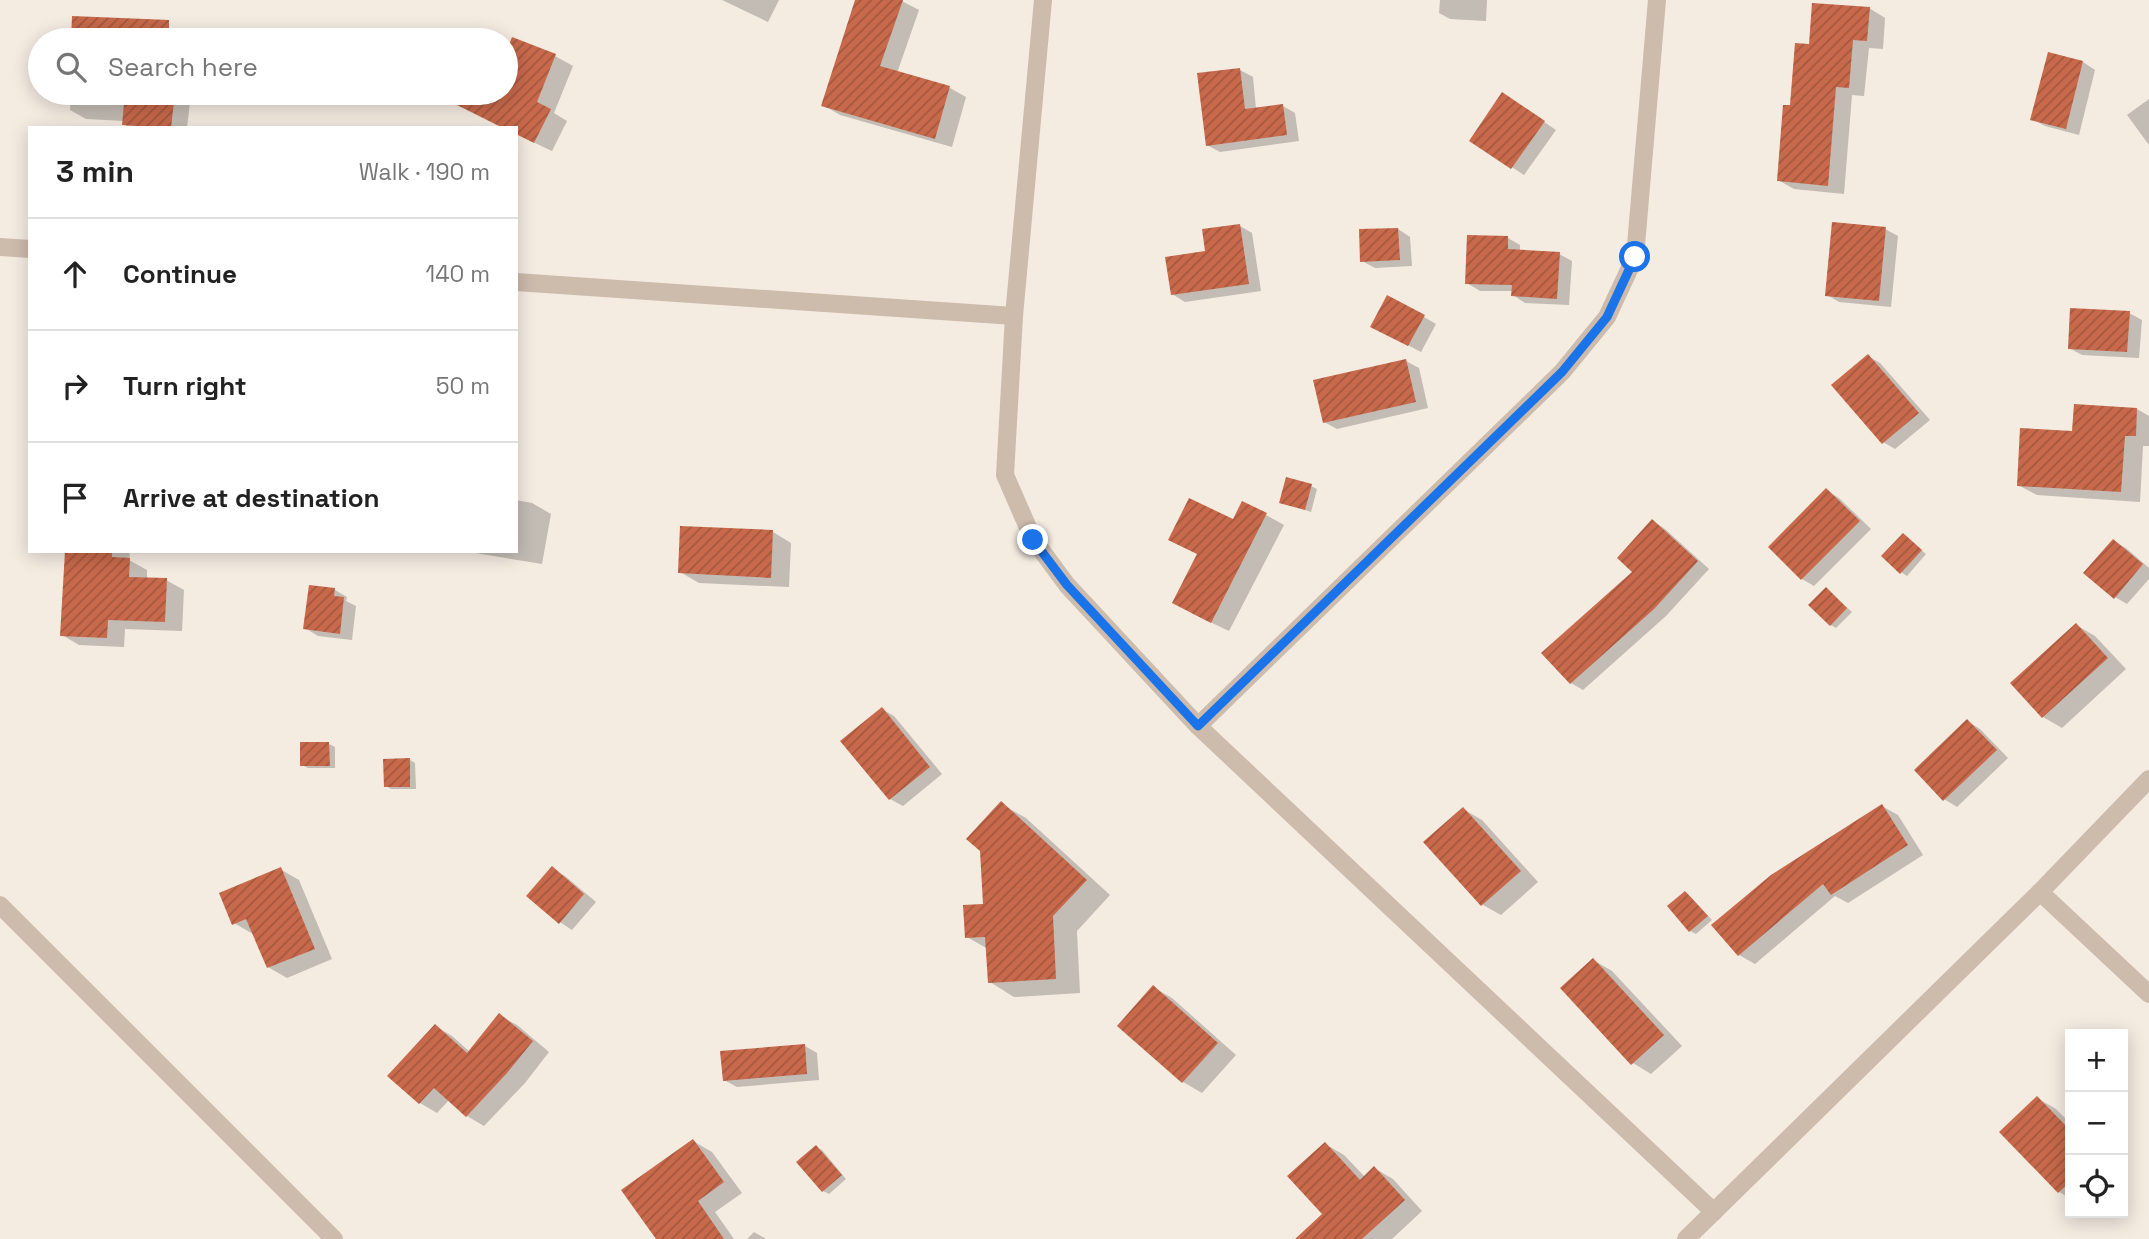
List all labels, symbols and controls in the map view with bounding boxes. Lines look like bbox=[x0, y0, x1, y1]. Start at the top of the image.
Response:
search box bbox=[28, 28, 518, 105]
icon: search bbox=[52, 48, 90, 86]
text: Search here bbox=[108, 50, 258, 84]
text: 3 min bbox=[56, 152, 134, 191]
text: Walk · 190 m bbox=[359, 157, 490, 187]
route start bbox=[1619, 241, 1650, 272]
icon: ahead bbox=[56, 255, 94, 293]
text: Continue bbox=[123, 257, 237, 291]
text: 140 m bbox=[426, 259, 490, 289]
icon: right bbox=[56, 367, 94, 405]
text: Turn right bbox=[123, 369, 247, 403]
text: 50 m bbox=[436, 371, 490, 401]
icon: arrive bbox=[56, 479, 94, 517]
text: Arrive at destination bbox=[123, 481, 380, 515]
route end bbox=[1017, 524, 1048, 555]
map controls bbox=[2065, 1029, 2128, 1218]
button: + bbox=[2065, 1029, 2128, 1092]
button: − bbox=[2065, 1092, 2128, 1155]
button: locate bbox=[2065, 1155, 2128, 1218]

